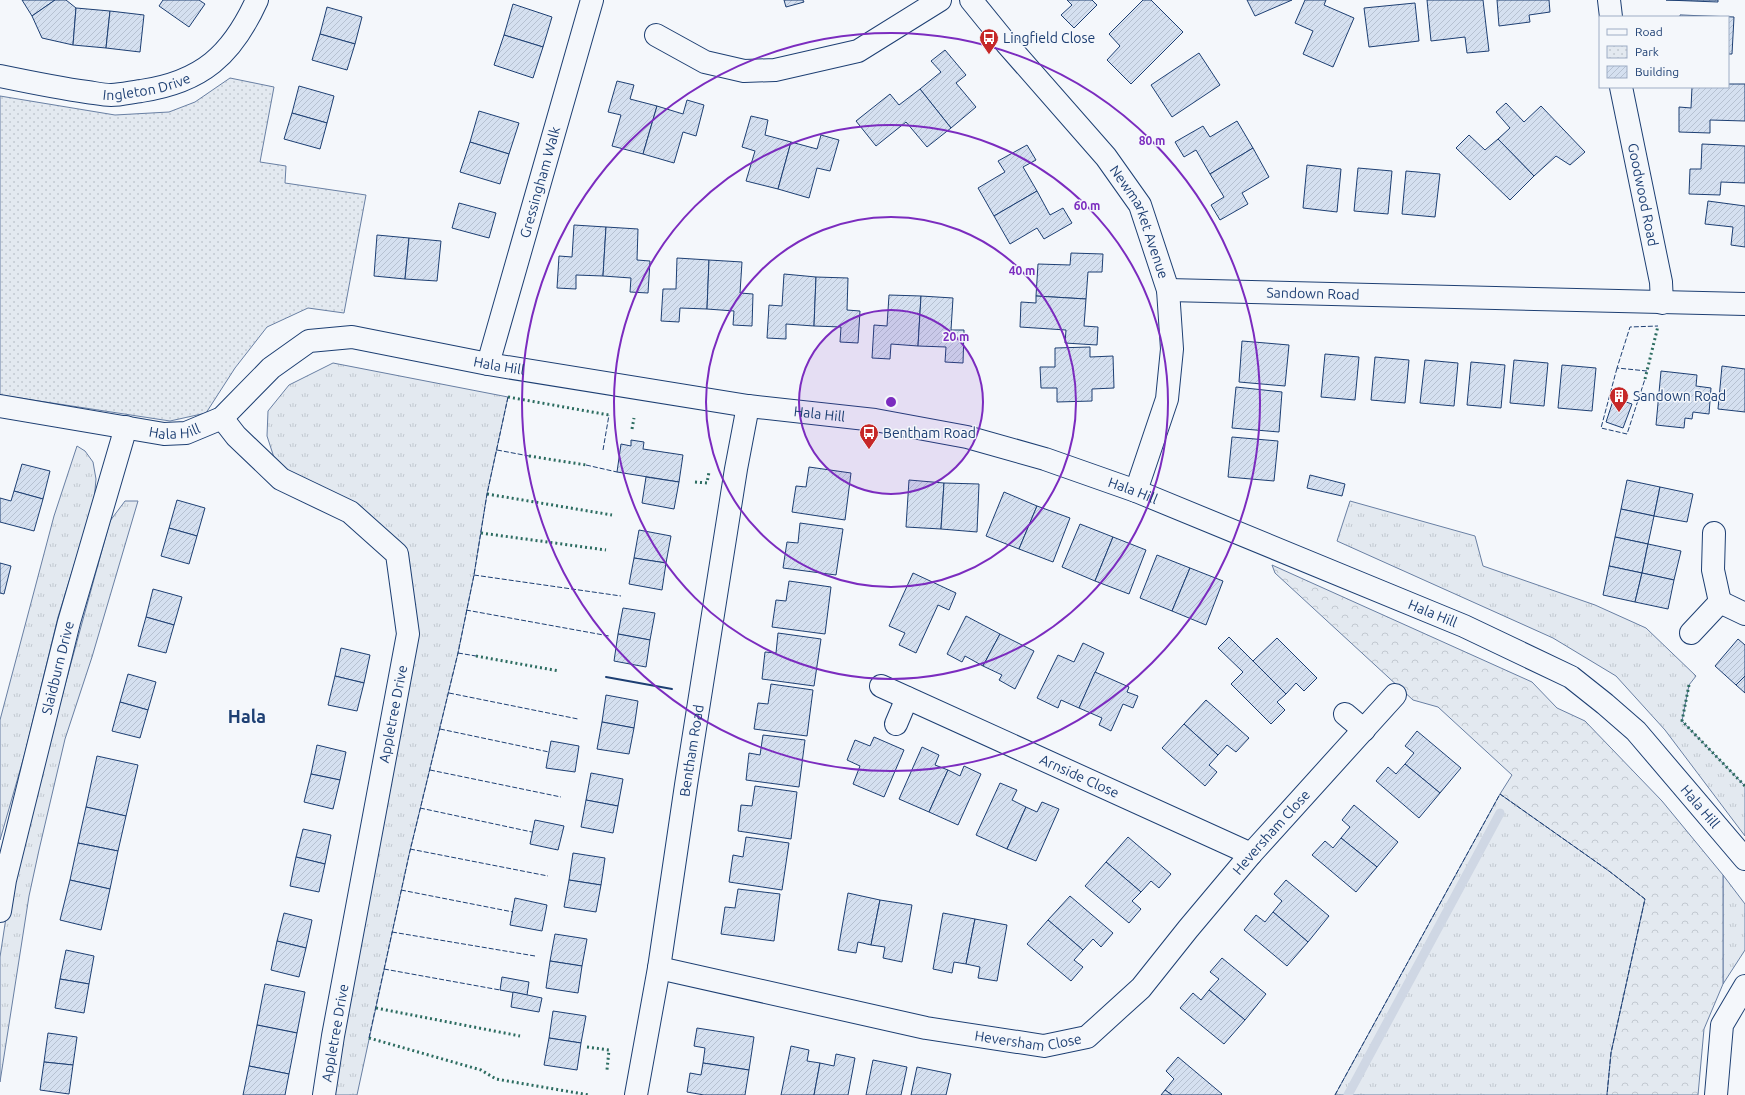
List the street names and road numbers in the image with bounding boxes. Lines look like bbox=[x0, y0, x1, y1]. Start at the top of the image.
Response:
street label: Ingleton Drive bbox=[102, 70, 193, 103]
street label: Gressingham Walk bbox=[516, 125, 563, 240]
street label: Goodwood Road bbox=[1625, 142, 1661, 248]
street label: Newmarket Avenue bbox=[1106, 162, 1172, 281]
street label: Sandown Road bbox=[1266, 284, 1360, 303]
street label: Hala Hill bbox=[472, 353, 526, 378]
street label: Hala Hill bbox=[793, 403, 846, 425]
street label: Hala Hill bbox=[148, 420, 203, 442]
street label: Hala Hill bbox=[1106, 474, 1160, 507]
street label: Hala Hill bbox=[1406, 596, 1460, 630]
street label: Slaidburn Drive bbox=[38, 619, 77, 716]
street label: Appletree Drive bbox=[376, 664, 410, 764]
street label: Bentham Road bbox=[676, 703, 707, 798]
street label: Arnside Close bbox=[1037, 751, 1122, 801]
street label: Hala Hill bbox=[1677, 782, 1723, 832]
street label: Heversham Close bbox=[1229, 786, 1313, 878]
street label: Appletree Drive bbox=[318, 983, 352, 1083]
street label: Heversham Close bbox=[973, 1028, 1083, 1054]

